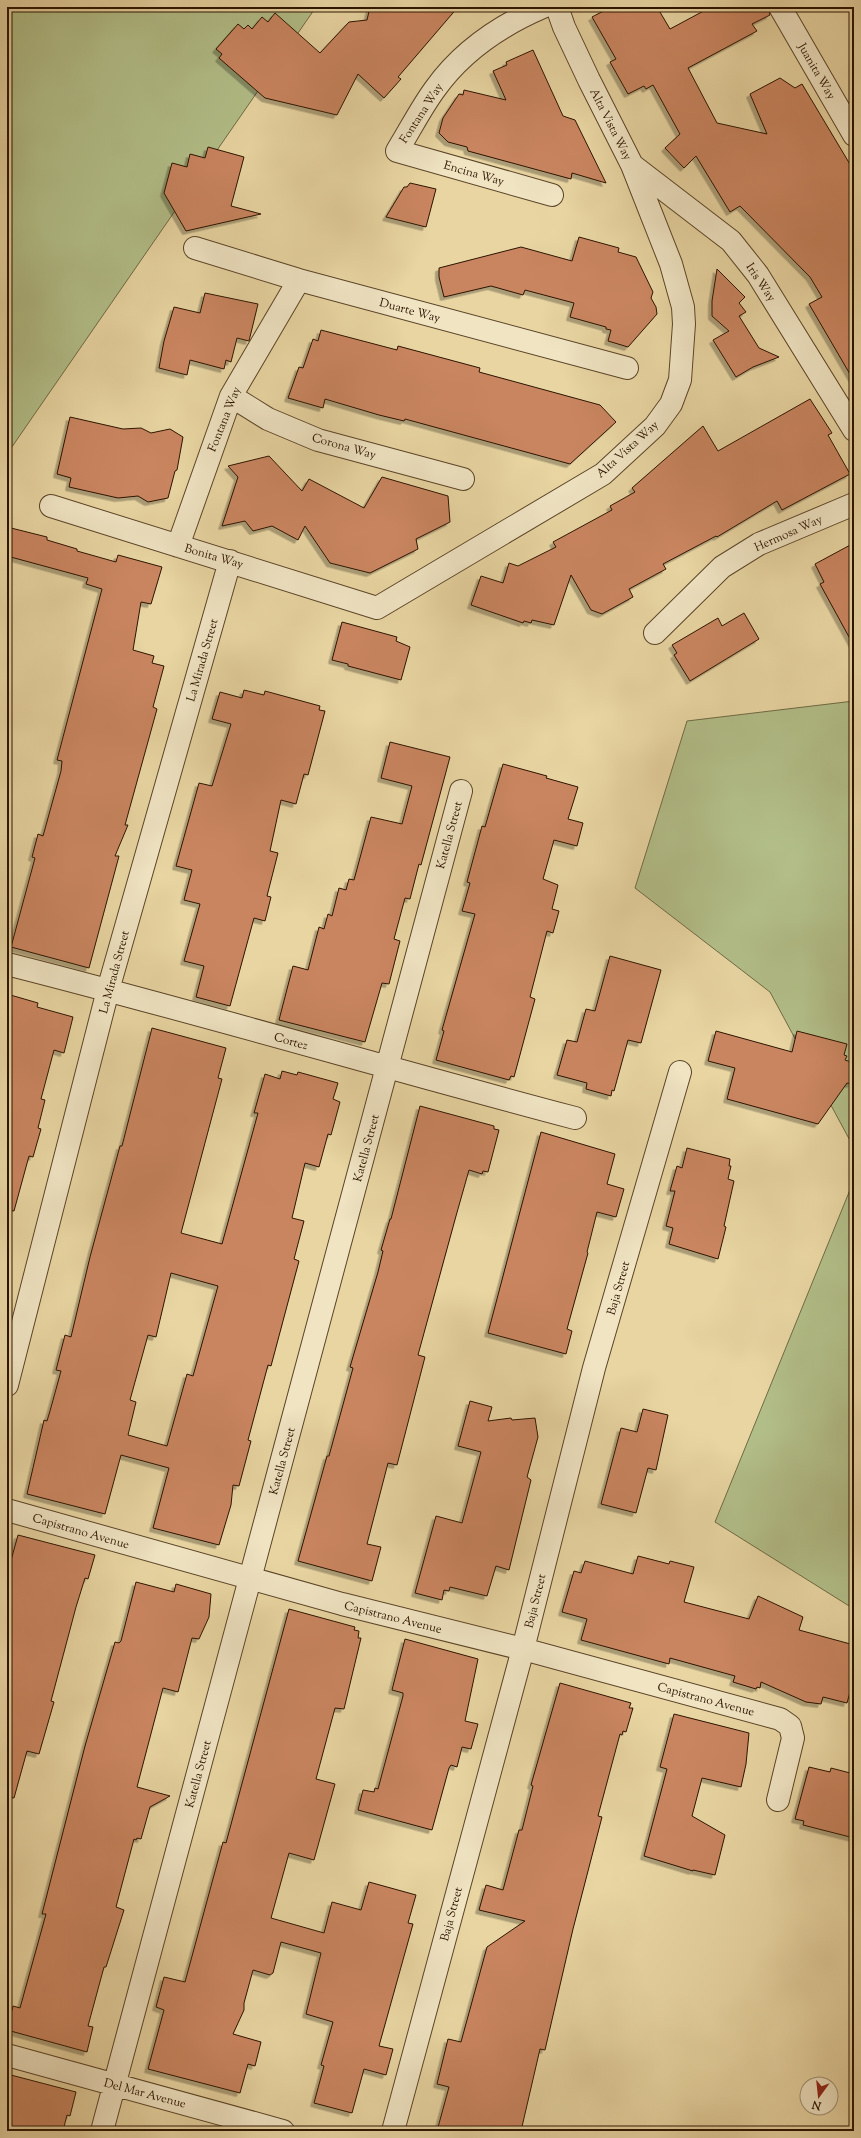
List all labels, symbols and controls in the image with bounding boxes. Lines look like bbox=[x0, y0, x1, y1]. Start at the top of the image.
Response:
street label: Juanita Way bbox=[792, 39, 840, 103]
street label: Fontana Way bbox=[396, 80, 448, 147]
street label: Alta Vista Way bbox=[584, 85, 636, 163]
street label: Encina Way bbox=[441, 157, 506, 191]
street label: Iris Way bbox=[741, 260, 780, 305]
street label: Duarte Way bbox=[377, 294, 442, 328]
street label: Fontana Way bbox=[204, 384, 246, 455]
street label: Alta Vista Way bbox=[593, 417, 663, 483]
street label: Corona Way bbox=[309, 429, 378, 465]
street label: Hermosa Way bbox=[752, 511, 825, 557]
street label: Bonita Way bbox=[182, 540, 245, 574]
street label: La Mirada Street bbox=[183, 617, 223, 704]
street label: Katella Street bbox=[432, 799, 468, 871]
street label: La Mirada Street bbox=[95, 929, 135, 1016]
street label: Cortez bbox=[272, 1029, 310, 1056]
street label: Katella Street bbox=[349, 1112, 385, 1184]
street label: Baja Street bbox=[603, 1259, 635, 1317]
street label: Katella Street bbox=[265, 1425, 301, 1497]
street label: Capistrano Avenue bbox=[30, 1510, 132, 1555]
street label: Baja Street bbox=[521, 1572, 551, 1630]
street label: Capistrano Avenue bbox=[342, 1597, 444, 1639]
street label: Capistrano Avenue bbox=[655, 1678, 757, 1722]
street label: Katella Street bbox=[181, 1738, 217, 1810]
street label: Baja Street bbox=[436, 1885, 468, 1943]
street label: Del Mar Avenue bbox=[102, 2074, 188, 2114]
north arrow bbox=[799, 2076, 839, 2116]
text: N bbox=[810, 2096, 824, 2114]

